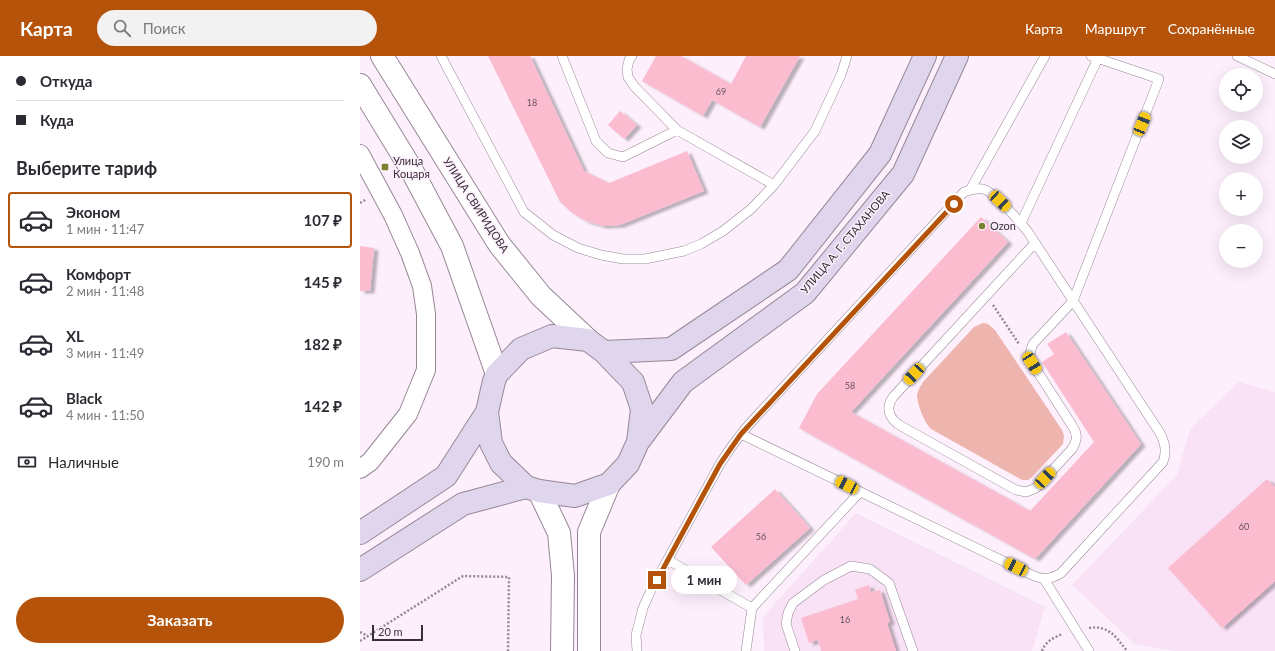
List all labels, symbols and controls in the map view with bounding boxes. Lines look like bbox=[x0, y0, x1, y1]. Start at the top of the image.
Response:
search box bbox=[97, 10, 377, 46]
text: Карта bbox=[20, 17, 73, 40]
icon: search bbox=[111, 17, 133, 39]
text: Поиск bbox=[143, 19, 186, 37]
text: Карта bbox=[1025, 20, 1063, 37]
text: Маршрут bbox=[1085, 20, 1146, 37]
text: Сохранённые bbox=[1168, 20, 1255, 37]
map controls bbox=[1219, 68, 1263, 268]
button: locate bbox=[1219, 68, 1263, 112]
text: Откуда bbox=[40, 72, 92, 90]
house number: 69 bbox=[716, 86, 726, 97]
house number: 18 bbox=[527, 97, 537, 108]
text: Куда bbox=[40, 111, 74, 129]
car bbox=[1132, 111, 1152, 137]
button: layers bbox=[1219, 120, 1263, 164]
place label: Улица Коцаря bbox=[393, 154, 430, 180]
street label: УЛИЦА СВИРИДОВА bbox=[441, 155, 512, 255]
text: Выберите тариф bbox=[16, 157, 157, 179]
marker: Улица Коцаря bbox=[380, 162, 390, 172]
button: + bbox=[1219, 172, 1263, 216]
street label: УЛИЦА А. Г. СТАХАНОВА bbox=[797, 187, 892, 296]
car bbox=[987, 188, 1013, 214]
route start bbox=[945, 195, 963, 213]
icon: car bbox=[18, 202, 54, 238]
text: Эконом bbox=[66, 203, 120, 221]
text: 107 ₽ bbox=[304, 211, 342, 229]
place label: Ozon bbox=[990, 219, 1016, 232]
text: 1 мин · 11:47 bbox=[66, 221, 144, 237]
marker: Ozon bbox=[977, 221, 987, 231]
button: − bbox=[1219, 224, 1263, 268]
icon: car bbox=[18, 264, 54, 300]
text: Комфорт bbox=[66, 265, 131, 283]
text: 145 ₽ bbox=[304, 273, 342, 291]
text: 2 мин · 11:48 bbox=[66, 283, 144, 299]
icon: car bbox=[18, 326, 54, 362]
text: XL bbox=[66, 327, 84, 345]
text: 182 ₽ bbox=[304, 335, 342, 353]
text: 3 мин · 11:49 bbox=[66, 345, 144, 361]
car bbox=[1020, 350, 1044, 376]
car bbox=[901, 361, 927, 387]
house number: 58 bbox=[845, 380, 855, 391]
icon: car bbox=[18, 388, 54, 424]
text: Black bbox=[66, 389, 102, 407]
text: 142 ₽ bbox=[304, 397, 342, 415]
text: 4 мин · 11:50 bbox=[66, 407, 144, 423]
icon: cash bbox=[16, 451, 38, 473]
text: Наличные bbox=[48, 453, 119, 471]
text: 190 m bbox=[307, 454, 344, 470]
car bbox=[1032, 465, 1058, 491]
car bbox=[834, 474, 860, 496]
house number: 60 bbox=[1239, 521, 1249, 532]
house number: 56 bbox=[756, 531, 766, 542]
car bbox=[1003, 556, 1029, 578]
callout: 1 мин bbox=[671, 566, 737, 594]
route end bbox=[648, 571, 666, 589]
text: 1 мин bbox=[687, 572, 722, 588]
button: Заказать bbox=[16, 597, 344, 643]
house number: 16 bbox=[840, 614, 850, 625]
scale bar bbox=[372, 623, 423, 642]
text: 20 m bbox=[378, 625, 403, 638]

